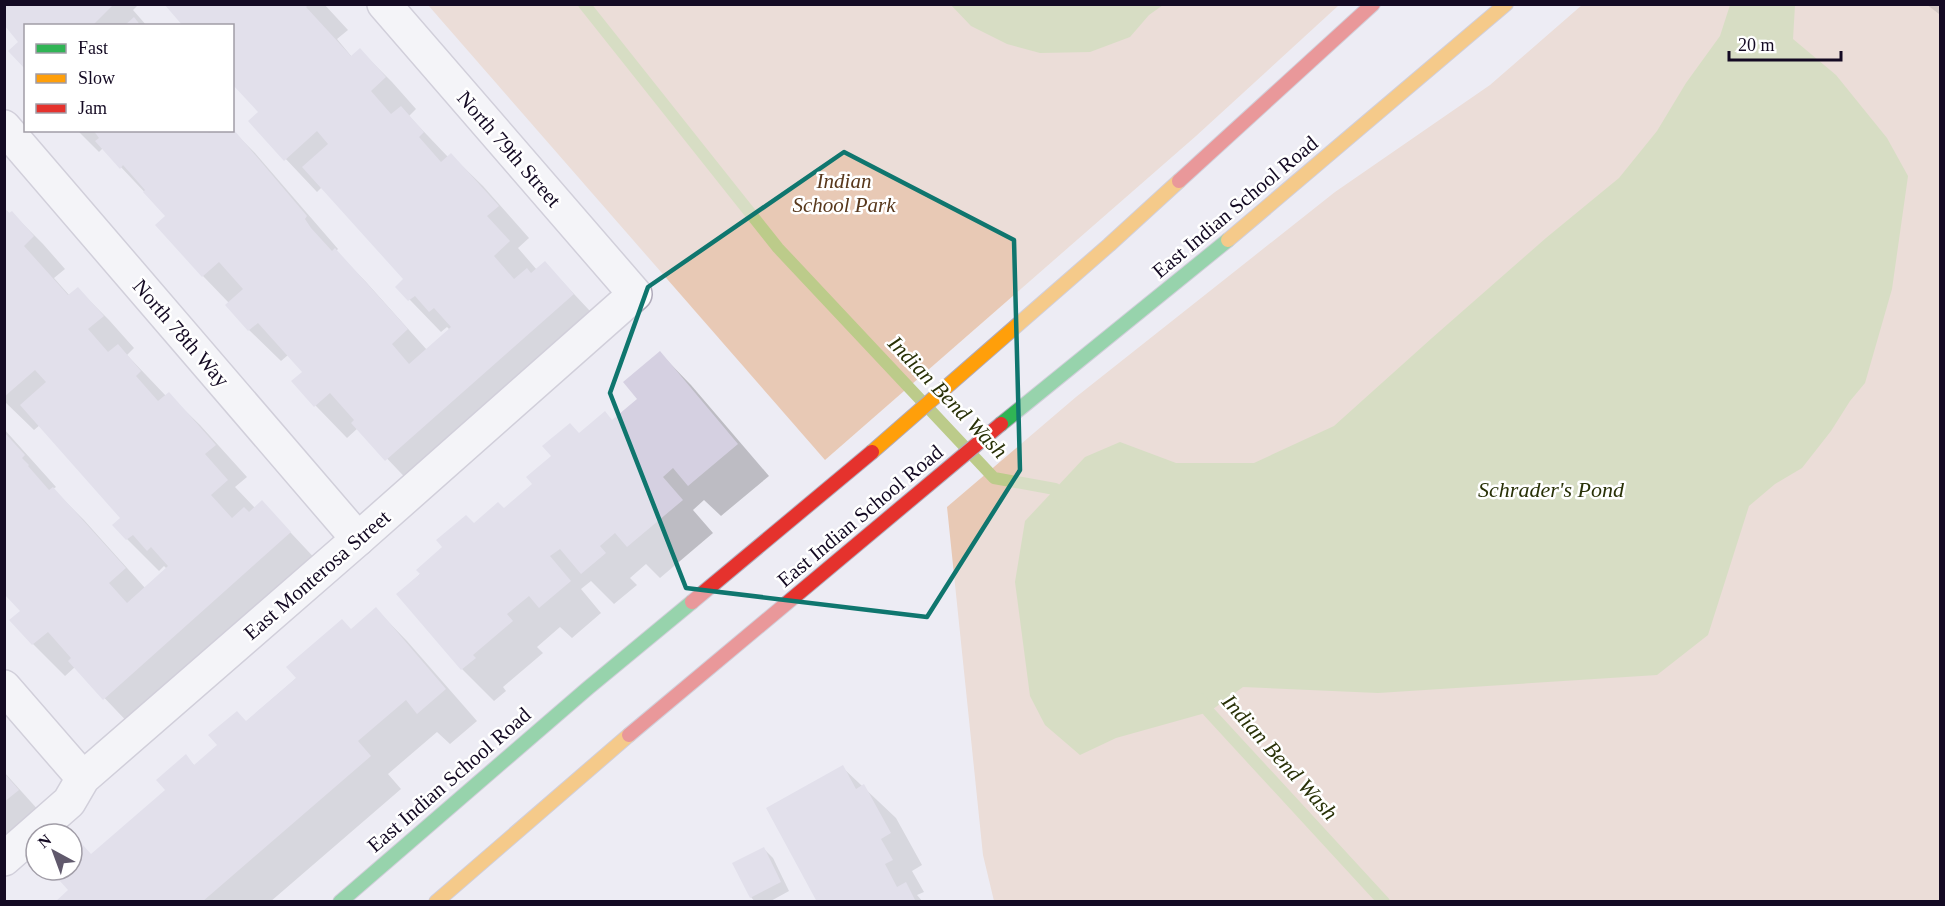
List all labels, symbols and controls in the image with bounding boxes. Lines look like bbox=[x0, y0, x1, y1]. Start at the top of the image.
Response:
legend bbox=[24, 24, 234, 132]
scale bar bbox=[1729, 24, 1842, 62]
text: 20 m bbox=[1738, 35, 1775, 55]
text: Fast bbox=[78, 38, 108, 58]
text: Slow bbox=[78, 68, 115, 88]
street label: North 79th Street bbox=[452, 86, 566, 212]
text: Jam bbox=[78, 98, 107, 118]
street label: East Indian School Road bbox=[1148, 131, 1323, 283]
park label: Indian School Park bbox=[792, 169, 896, 217]
street label: North 78th Way bbox=[128, 274, 234, 392]
water label: Indian Bend Wash bbox=[883, 330, 1013, 463]
street label: East Indian School Road bbox=[773, 440, 948, 592]
water label: Schrader's Pond bbox=[1478, 477, 1625, 502]
street label: East Monterosa Street bbox=[239, 505, 395, 645]
water label: Indian Bend Wash bbox=[1216, 688, 1343, 825]
street label: East Indian School Road bbox=[363, 702, 536, 857]
north arrow bbox=[24, 822, 84, 882]
text: N bbox=[35, 831, 55, 851]

